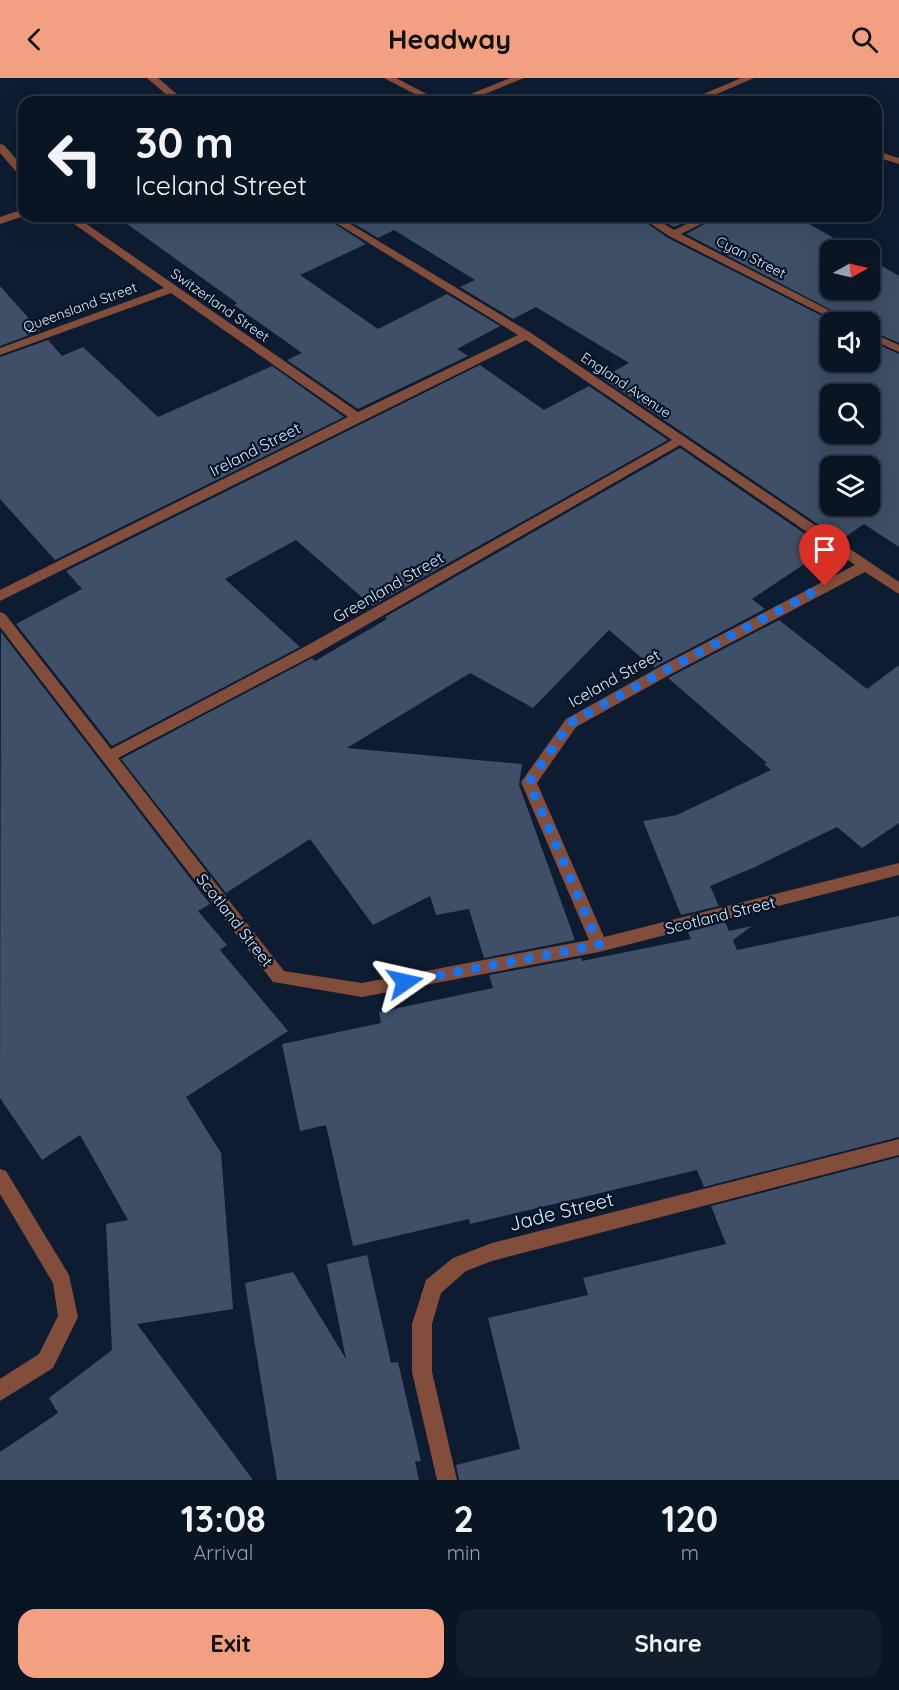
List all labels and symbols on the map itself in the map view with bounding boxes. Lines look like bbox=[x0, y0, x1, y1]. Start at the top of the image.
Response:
street label: Cyan Street bbox=[713, 232, 789, 282]
north arrow bbox=[820, 240, 880, 300]
street label: Switzerland Street bbox=[167, 264, 273, 346]
street label: Queensland Street bbox=[21, 278, 140, 336]
street label: England Avenue bbox=[578, 348, 675, 422]
street label: Ireland Street bbox=[206, 418, 304, 480]
pin bbox=[799, 524, 850, 586]
street label: Greenland Street bbox=[329, 547, 447, 627]
street label: Iceland Street bbox=[565, 645, 663, 711]
street label: Scotland Street bbox=[192, 869, 278, 971]
street label: Scotland Street bbox=[663, 892, 777, 938]
position arrow bbox=[373, 950, 437, 1014]
street label: Jade Street bbox=[506, 1186, 616, 1236]

